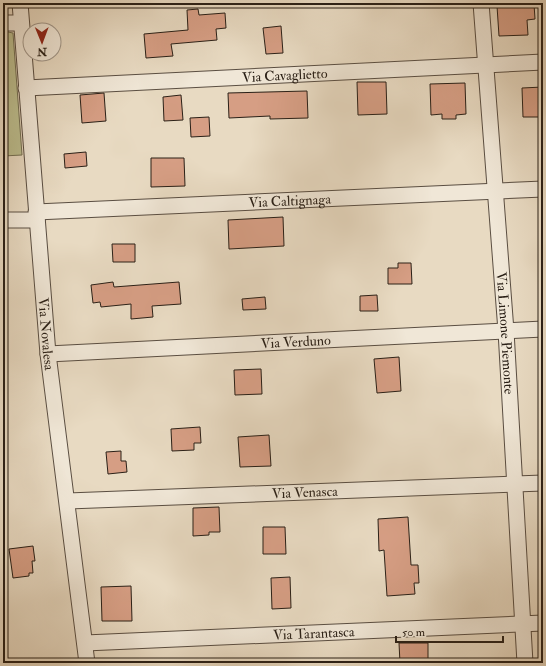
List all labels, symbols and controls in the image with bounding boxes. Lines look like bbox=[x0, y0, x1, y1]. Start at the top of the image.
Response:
north arrow bbox=[22, 22, 62, 62]
text: N bbox=[36, 45, 48, 58]
street label: Via Cavaglietto bbox=[241, 64, 328, 86]
street label: Via Caltignaga bbox=[248, 190, 332, 211]
street label: Via Limone Piemonte bbox=[493, 271, 518, 395]
street label: Via Novalesa bbox=[35, 297, 59, 371]
street label: Via Verduno bbox=[260, 331, 331, 352]
street label: Via Venasca bbox=[271, 482, 338, 502]
scale bar bbox=[396, 618, 503, 644]
street label: Via Tarantasca bbox=[273, 623, 355, 643]
text: 50 m bbox=[402, 625, 426, 640]

